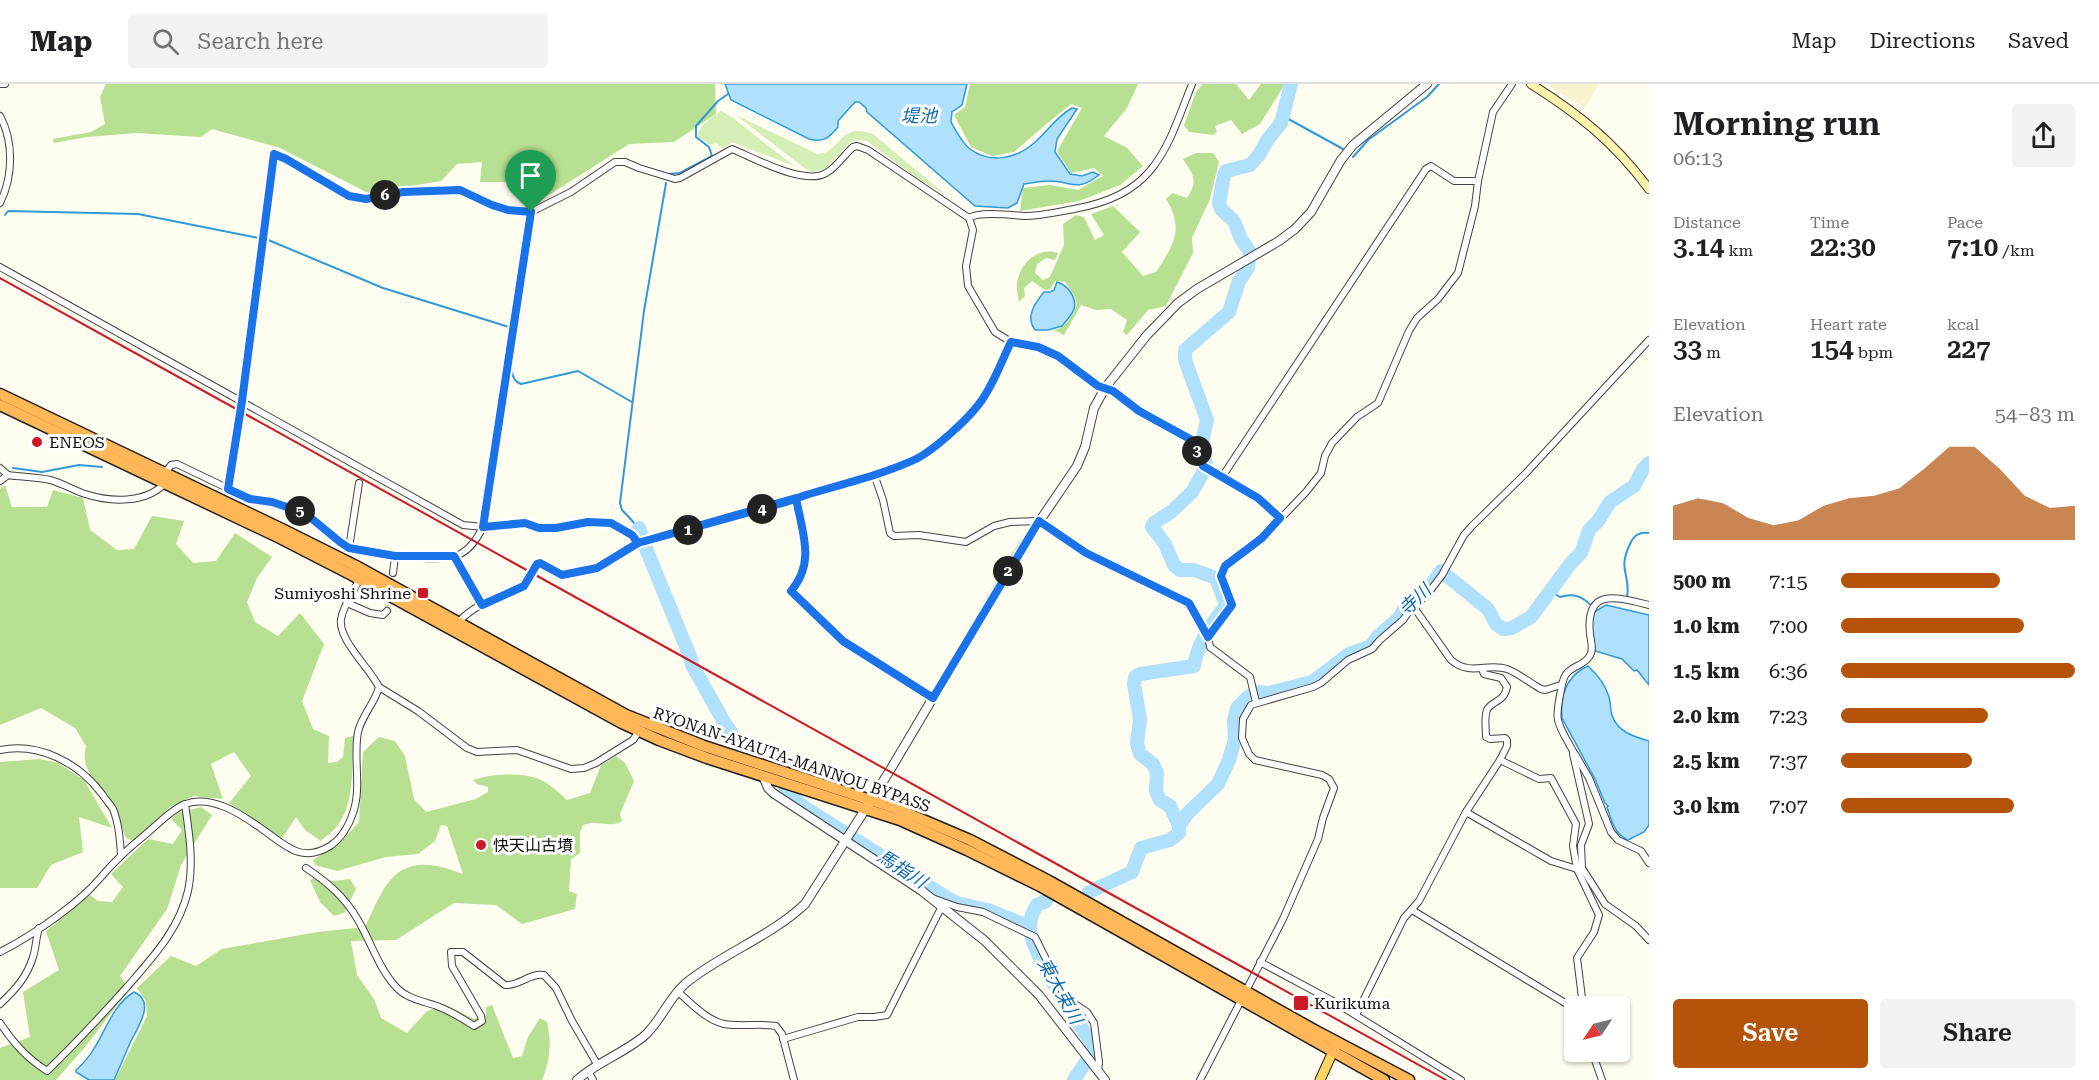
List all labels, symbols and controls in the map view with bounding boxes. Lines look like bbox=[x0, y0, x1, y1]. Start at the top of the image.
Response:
search box bbox=[128, 14, 548, 68]
text: Map bbox=[30, 25, 92, 58]
icon: search bbox=[149, 25, 182, 58]
text: Search here bbox=[197, 29, 323, 54]
text: Map bbox=[1792, 29, 1836, 53]
text: Directions bbox=[1869, 29, 1975, 53]
text: Saved bbox=[2008, 29, 2069, 53]
text: Morning run bbox=[1673, 104, 1880, 143]
button: share bbox=[2012, 104, 2075, 167]
water label: 堤池 bbox=[901, 105, 939, 126]
text: 06:13 bbox=[1673, 146, 1723, 170]
pin bbox=[505, 150, 556, 212]
icon: arrive bbox=[514, 159, 547, 192]
pin: 6 bbox=[370, 180, 400, 210]
text: 6 bbox=[381, 185, 389, 204]
text: Distance bbox=[1673, 213, 1741, 232]
text: Time bbox=[1810, 213, 1849, 232]
text: Pace bbox=[1947, 213, 1983, 232]
text: 3.14 bbox=[1673, 232, 1724, 262]
text: 22:30 bbox=[1810, 232, 1876, 262]
text: 7:10 bbox=[1947, 232, 1998, 262]
text: km bbox=[1724, 241, 1753, 260]
text: /km bbox=[1998, 241, 2035, 260]
text: Elevation bbox=[1673, 315, 1746, 334]
text: Heart rate bbox=[1810, 315, 1887, 334]
text: kcal bbox=[1947, 315, 1979, 334]
text: 33 bbox=[1673, 334, 1702, 364]
text: 154 bbox=[1810, 334, 1854, 364]
text: 227 bbox=[1947, 334, 1991, 364]
text: m bbox=[1702, 343, 1721, 362]
text: bpm bbox=[1854, 343, 1893, 362]
text: Elevation bbox=[1673, 402, 1764, 426]
text: 54–83 m bbox=[1995, 402, 2075, 426]
place label: ENEOS bbox=[49, 433, 105, 452]
marker: ENEOS bbox=[30, 435, 44, 449]
pin: 3 bbox=[1182, 436, 1212, 466]
text: 3 bbox=[1193, 441, 1201, 460]
pin: 4 bbox=[747, 494, 777, 524]
pin: 5 bbox=[285, 496, 315, 526]
text: 4 bbox=[758, 499, 766, 518]
text: 5 bbox=[296, 501, 304, 520]
pin: 1 bbox=[673, 515, 703, 545]
text: 1 bbox=[684, 520, 692, 539]
pin: 2 bbox=[993, 556, 1023, 586]
text: 2 bbox=[1004, 561, 1012, 580]
text: 500 m bbox=[1673, 569, 1731, 593]
text: 7:15 bbox=[1769, 569, 1808, 593]
water label: 寺川 bbox=[1394, 578, 1436, 620]
place label: Sumiyoshi Shrine bbox=[274, 584, 411, 603]
marker: Sumiyoshi Shrine bbox=[416, 586, 430, 600]
text: 1.0 km bbox=[1673, 614, 1740, 638]
text: 7:00 bbox=[1769, 614, 1808, 638]
text: 1.5 km bbox=[1673, 659, 1740, 683]
text: 6:36 bbox=[1769, 659, 1808, 683]
street label: RYONAN-AYAUTA-MANNOU BYPASS bbox=[651, 703, 933, 816]
text: 2.0 km bbox=[1673, 704, 1740, 728]
text: 7:23 bbox=[1769, 704, 1808, 728]
text: 2.5 km bbox=[1673, 749, 1740, 773]
text: 7:37 bbox=[1769, 749, 1808, 773]
text: 3.0 km bbox=[1673, 794, 1740, 818]
text: 7:07 bbox=[1769, 794, 1808, 818]
place label: 快天山古墳 bbox=[493, 836, 573, 855]
marker: 快天山古墳 bbox=[474, 838, 488, 852]
water label: 馬指川 bbox=[874, 845, 932, 893]
water label: 東大束川 bbox=[1034, 954, 1088, 1029]
marker: Kurikuma bbox=[1292, 994, 1310, 1012]
place label: Kurikuma bbox=[1314, 994, 1390, 1013]
north arrow bbox=[1564, 996, 1630, 1062]
map controls bbox=[1564, 996, 1630, 1062]
button: Save bbox=[1673, 999, 1868, 1068]
button: Share bbox=[1880, 999, 2075, 1068]

